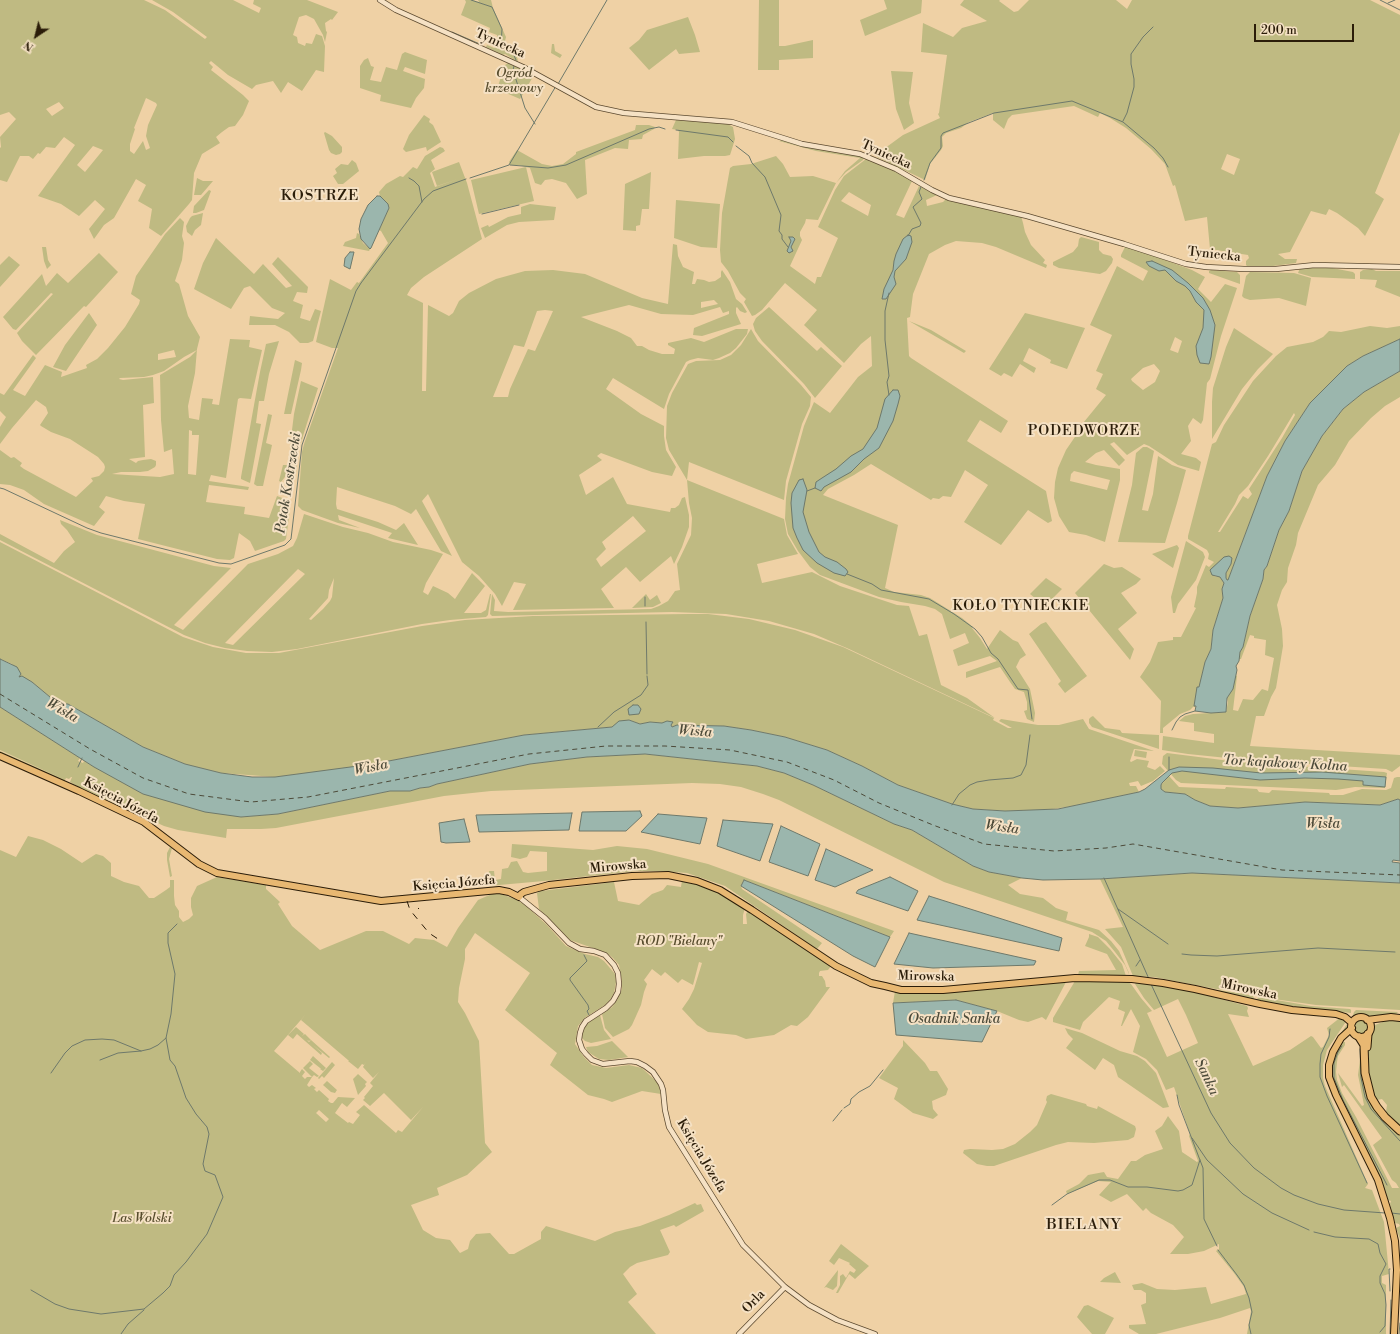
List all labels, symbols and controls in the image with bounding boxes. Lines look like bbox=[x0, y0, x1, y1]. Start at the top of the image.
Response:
north arrow bbox=[16, 16, 56, 56]
scale bar bbox=[1256, 16, 1356, 42]
text: 200 m bbox=[1261, 23, 1297, 38]
street label: Tyniecka bbox=[472, 26, 528, 62]
text: N bbox=[22, 38, 37, 54]
park label: Ogród krzewowy bbox=[485, 66, 543, 97]
street label: Tyniecka bbox=[858, 137, 914, 173]
district label: KOSTRZE bbox=[281, 187, 359, 205]
street label: Tyniecka bbox=[1187, 244, 1241, 266]
district label: PODEDWORZE bbox=[1028, 424, 1140, 440]
water label: Potok Kostrzecki bbox=[273, 431, 305, 535]
district label: KOŁO TYNIECKIE bbox=[952, 599, 1090, 615]
water label: Wisła bbox=[43, 695, 81, 727]
water label: Wisła bbox=[678, 722, 712, 742]
water label: Tor kajakowy Kolna bbox=[1222, 752, 1348, 776]
water label: Wisła bbox=[353, 757, 389, 779]
street label: Księcia Józefa bbox=[81, 775, 161, 827]
water label: Wisła bbox=[984, 817, 1020, 839]
water label: Wisła bbox=[1306, 817, 1340, 833]
street label: Mirowska bbox=[589, 857, 647, 877]
street label: Księcia Józefa bbox=[412, 873, 496, 895]
park label: ROD "Bielany" bbox=[636, 934, 722, 950]
street label: Mirowska bbox=[897, 969, 955, 985]
street label: Mirowska bbox=[1220, 976, 1278, 1004]
water label: Osadnik Sanka bbox=[908, 1012, 1000, 1028]
water label: Sanka bbox=[1190, 1056, 1222, 1098]
street label: Księcia Józefa bbox=[673, 1116, 729, 1196]
park label: Las Wolski bbox=[112, 1211, 172, 1227]
district label: BIELANY bbox=[1046, 1216, 1122, 1234]
street label: Orla bbox=[739, 1287, 769, 1317]

